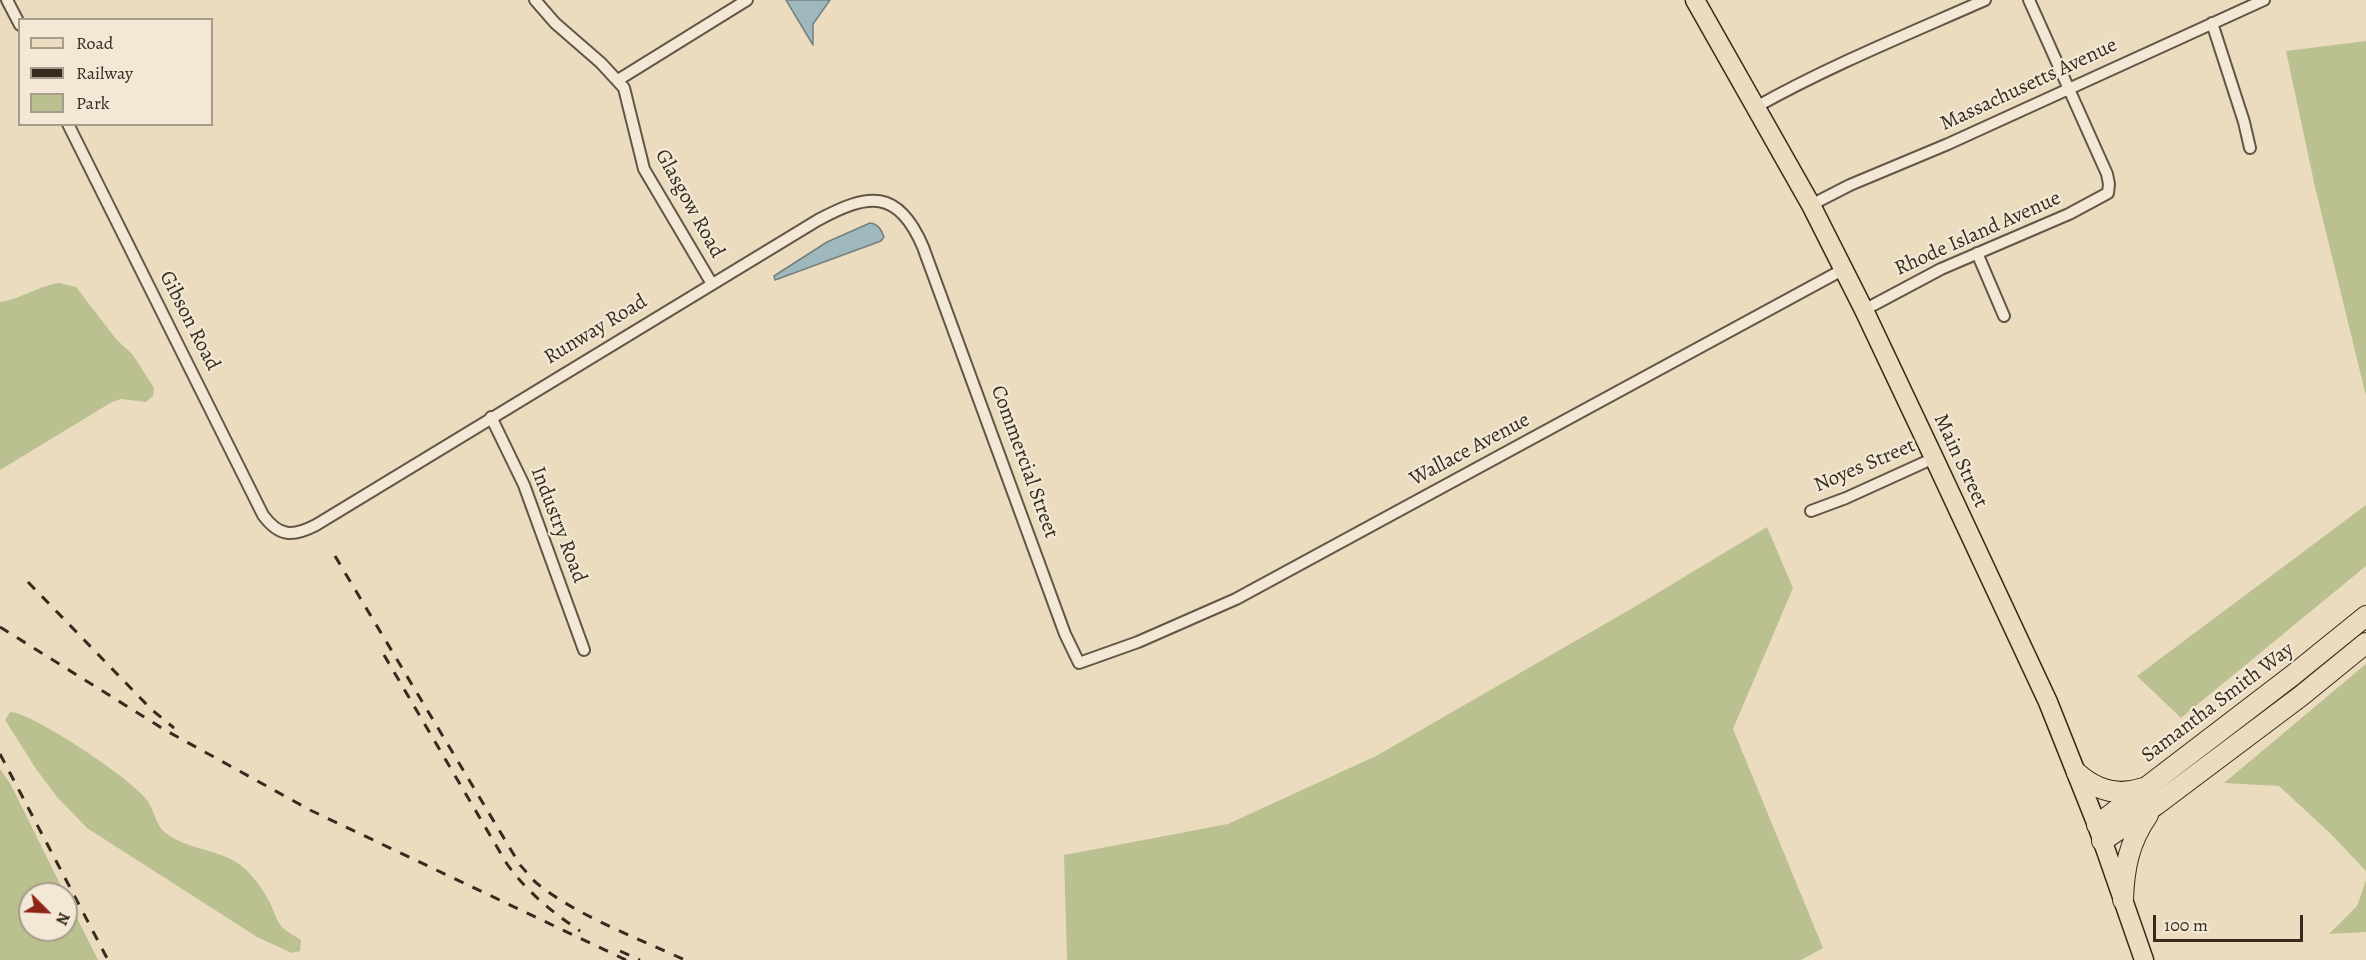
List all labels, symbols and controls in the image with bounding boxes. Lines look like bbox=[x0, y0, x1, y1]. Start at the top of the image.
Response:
legend bbox=[18, 18, 213, 126]
text: Road bbox=[76, 31, 113, 55]
street label: Massachusetts Avenue bbox=[1937, 33, 2121, 137]
text: Railway bbox=[76, 61, 133, 85]
text: Park bbox=[76, 91, 110, 115]
street label: Glasgow Road bbox=[649, 145, 729, 263]
street label: Rhode Island Avenue bbox=[1891, 186, 2065, 282]
street label: Gibson Road bbox=[153, 267, 225, 375]
street label: Runway Road bbox=[540, 289, 652, 371]
street label: Commercial Street bbox=[985, 382, 1063, 542]
street label: Wallace Avenue bbox=[1406, 408, 1534, 492]
street label: Main Street bbox=[1927, 410, 1993, 512]
street label: Noyes Street bbox=[1811, 433, 1919, 499]
street label: Industry Road bbox=[524, 463, 592, 587]
street label: Samantha Smith Way bbox=[2137, 637, 2299, 769]
north arrow bbox=[18, 882, 78, 942]
scale bar bbox=[2156, 903, 2306, 941]
text: N bbox=[50, 909, 75, 928]
text: 100 m bbox=[2164, 913, 2208, 937]

